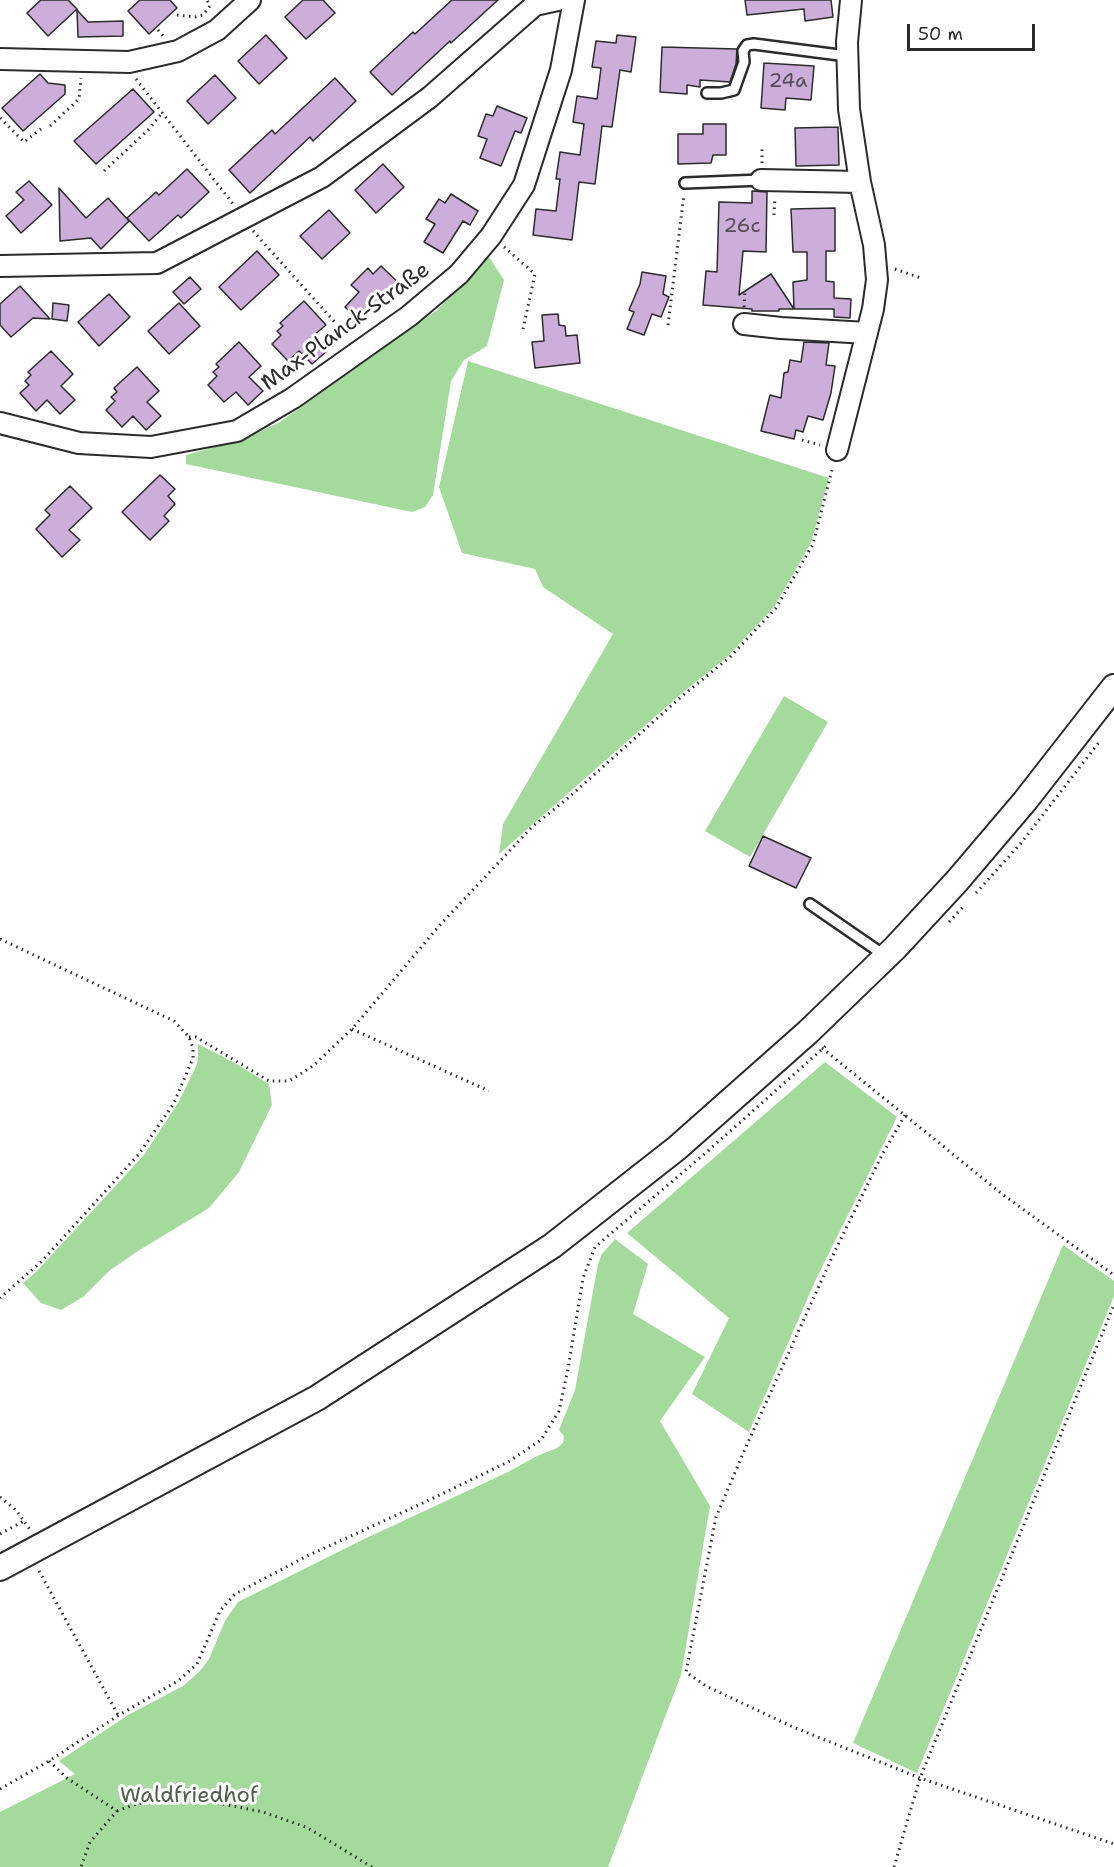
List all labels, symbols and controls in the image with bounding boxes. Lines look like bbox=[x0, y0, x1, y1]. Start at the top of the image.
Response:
scale bar bbox=[910, 12, 1038, 50]
text: 50 m bbox=[918, 22, 963, 46]
house number: 24a bbox=[769, 70, 807, 94]
house number: 26c bbox=[723, 215, 761, 239]
street label: Max-Planck-Straße bbox=[257, 257, 435, 397]
park label: Waldfriedhof bbox=[120, 1783, 258, 1809]

